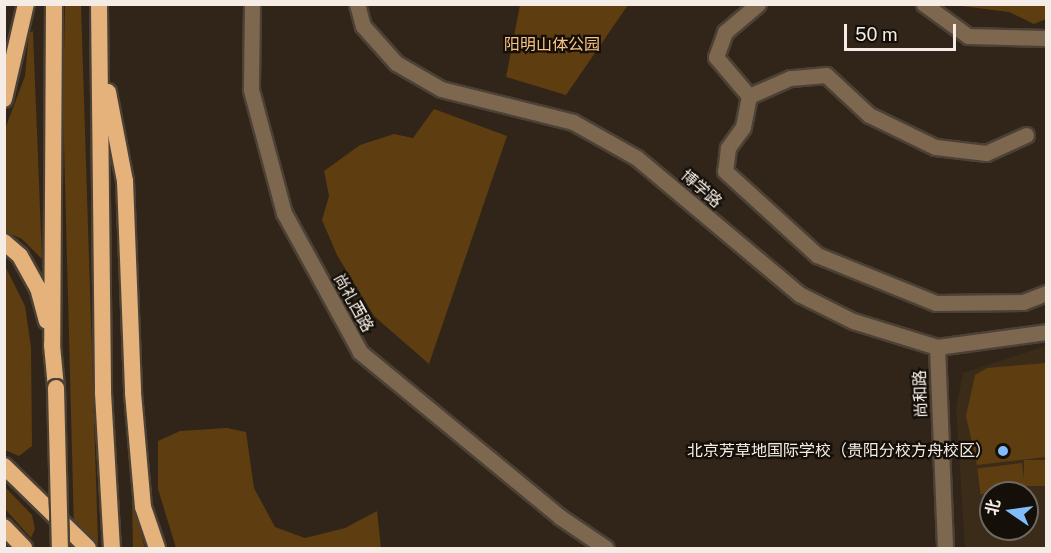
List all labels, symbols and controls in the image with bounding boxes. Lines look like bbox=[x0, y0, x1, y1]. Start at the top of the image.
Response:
scale bar bbox=[847, 12, 960, 50]
text: 50 m bbox=[855, 24, 898, 45]
park label: 阳明山体公园 bbox=[504, 35, 600, 55]
street label: 博学路 bbox=[677, 166, 725, 212]
street label: 尚礼西路 bbox=[329, 270, 377, 336]
street label: 尚和路 bbox=[911, 370, 931, 418]
place label: 北京芳草地国际学校（贵阳分校方舟校区） bbox=[687, 441, 991, 461]
marker: 北京芳草地国际学校（贵阳分校方舟校区） bbox=[996, 444, 1010, 458]
north arrow bbox=[979, 481, 1039, 541]
text: 北 bbox=[982, 497, 1004, 517]

